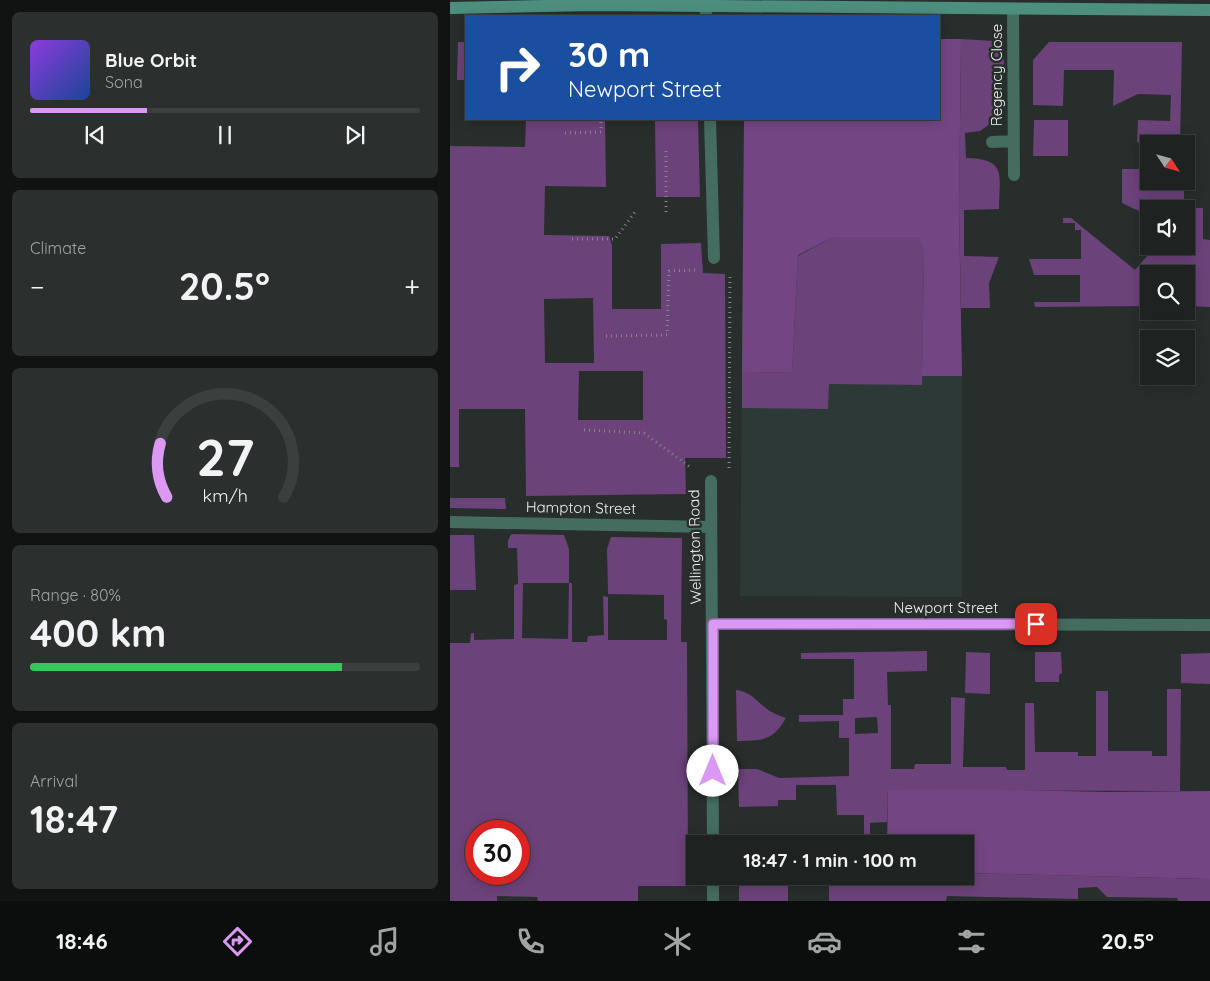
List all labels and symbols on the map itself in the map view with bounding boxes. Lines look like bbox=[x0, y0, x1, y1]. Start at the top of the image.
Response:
street label: Regency Close bbox=[987, 24, 1006, 126]
north arrow bbox=[1140, 135, 1195, 190]
street label: Wellington Road bbox=[684, 489, 705, 605]
street label: Hampton Street bbox=[526, 497, 636, 518]
street label: Newport Street bbox=[894, 598, 998, 617]
pin bbox=[1015, 603, 1057, 645]
position arrow bbox=[686, 744, 738, 796]
speed limit sign: 30 bbox=[465, 820, 530, 885]

